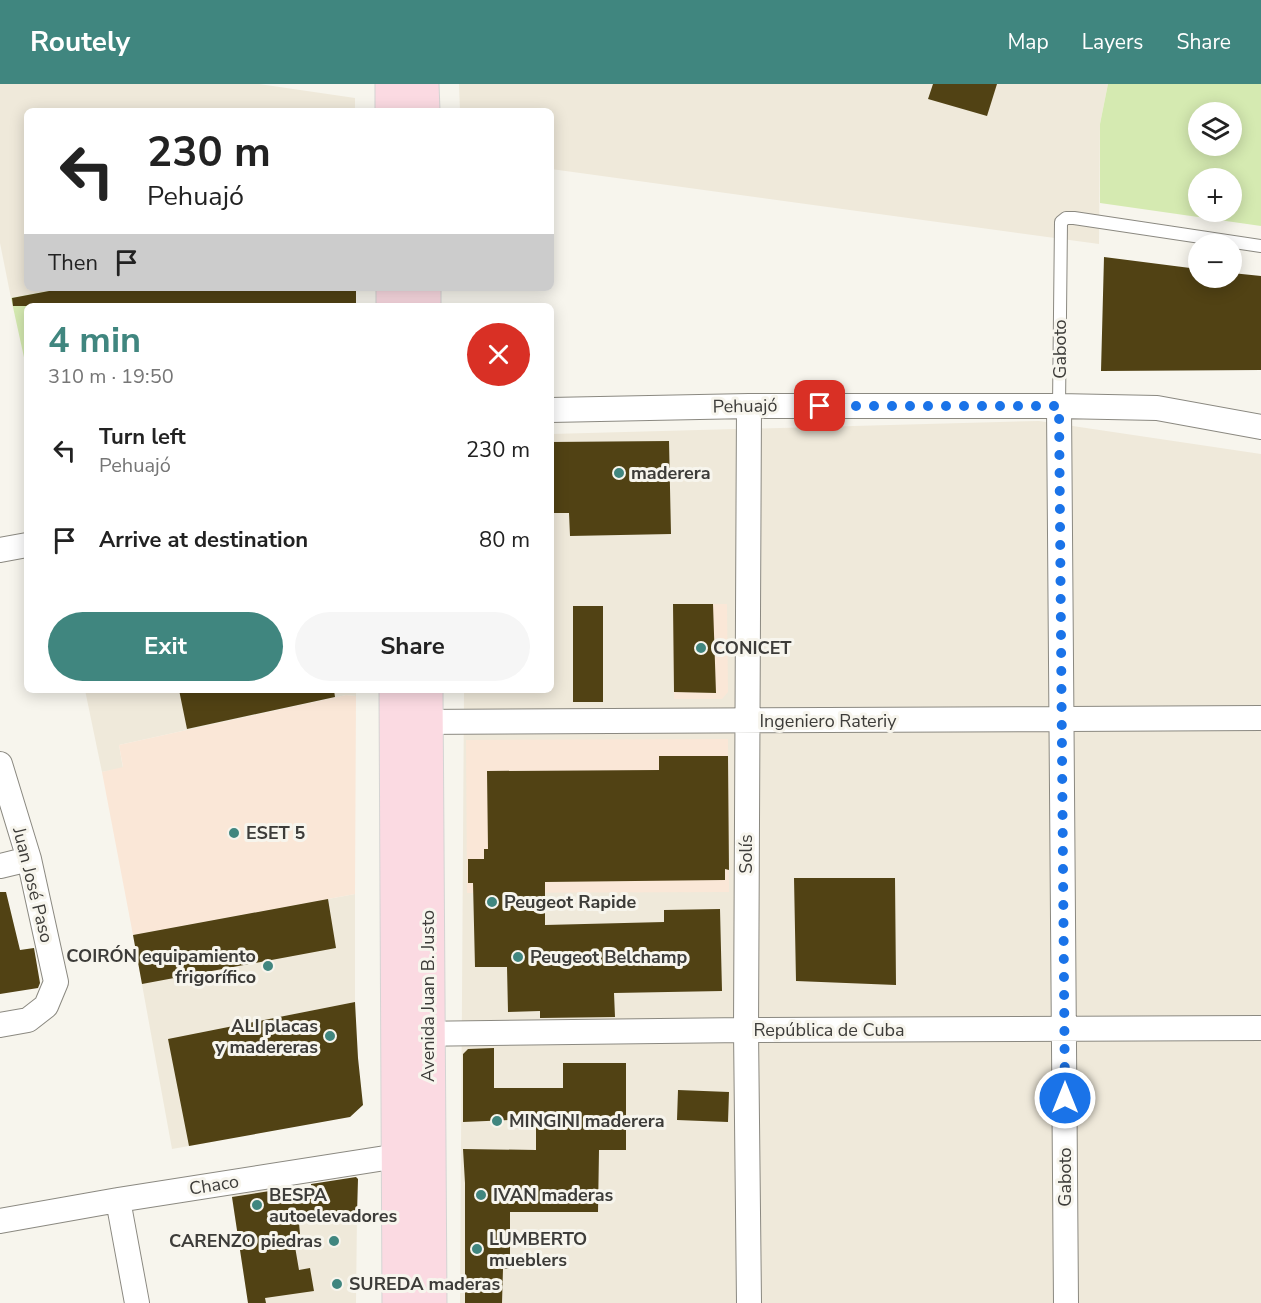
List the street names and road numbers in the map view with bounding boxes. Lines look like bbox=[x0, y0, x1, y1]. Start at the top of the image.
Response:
street label: Gaboto bbox=[1048, 319, 1072, 379]
street label: Pehuajó bbox=[712, 393, 778, 419]
street label: Ingeniero Rateriy bbox=[759, 709, 897, 733]
street label: Juan José Paso bbox=[7, 824, 59, 945]
street label: Solís bbox=[734, 834, 758, 874]
street label: Avenida Juan B. Justo bbox=[416, 910, 440, 1082]
street label: República de Cuba bbox=[753, 1018, 905, 1042]
street label: Gaboto bbox=[1053, 1147, 1077, 1207]
street label: Chaco bbox=[187, 1169, 241, 1201]

